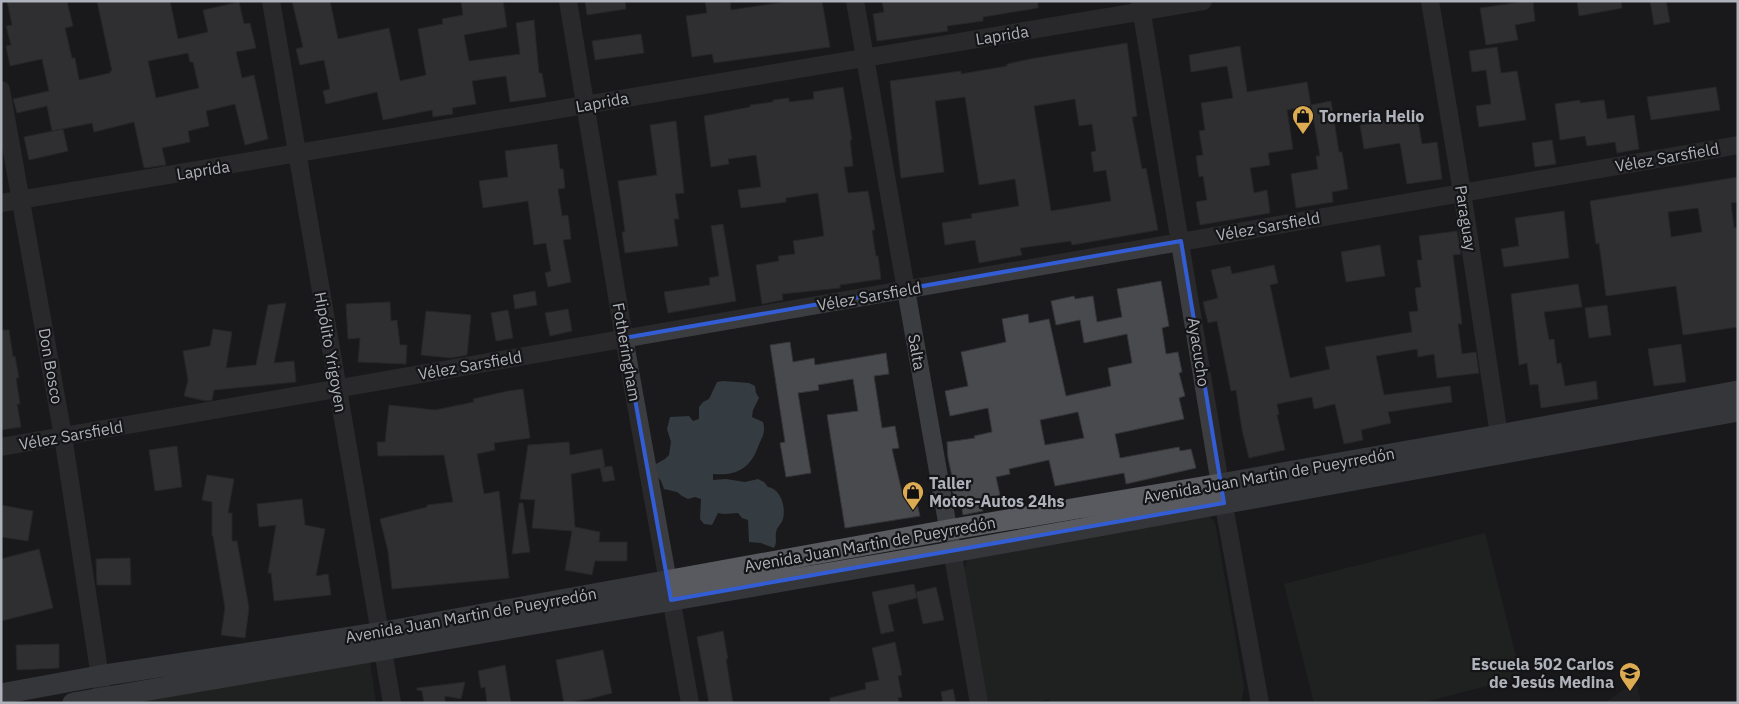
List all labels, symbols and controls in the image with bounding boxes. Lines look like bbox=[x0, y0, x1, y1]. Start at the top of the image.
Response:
street label: Laprida bbox=[974, 21, 1030, 49]
street label: Laprida bbox=[574, 87, 631, 116]
shop icon: Torneria Helio bbox=[1291, 104, 1315, 135]
place label: Torneria Helio bbox=[1319, 106, 1424, 126]
street label: Vélez Sarsfield bbox=[1613, 138, 1721, 176]
street label: Laprida bbox=[175, 156, 231, 184]
street label: Paraguay bbox=[1451, 184, 1481, 252]
street label: Vélez Sarsfield bbox=[1214, 207, 1322, 245]
street label: Vélez Sarsfield bbox=[815, 277, 923, 315]
street label: Hipólito Yrigoyen bbox=[311, 290, 351, 414]
street label: Fotheringham bbox=[608, 301, 646, 403]
street label: Ayacucho bbox=[1184, 316, 1214, 388]
street label: Don Bosco bbox=[34, 327, 68, 406]
street label: Salta bbox=[904, 332, 930, 372]
street label: Vélez Sarsfield bbox=[416, 346, 524, 384]
street label: Vélez Sarsfield bbox=[17, 416, 125, 454]
street label: Avenida Juan Martin de Pueyrredón bbox=[1142, 443, 1396, 507]
place label: Taller Motos-Autos 24hs bbox=[929, 473, 1065, 511]
shop icon: Taller Motos-Autos 24hs bbox=[901, 480, 925, 511]
street label: Avenida Juan Martin de Pueyrredón bbox=[743, 512, 997, 576]
street label: Avenida Juan Martin de Pueyrredón bbox=[344, 583, 598, 647]
place label: Escuela 502 Carlos de Jesús Medina bbox=[1471, 654, 1614, 692]
school or university icon: Escuela 502 Carlos de Jesús Medina bbox=[1618, 661, 1642, 692]

